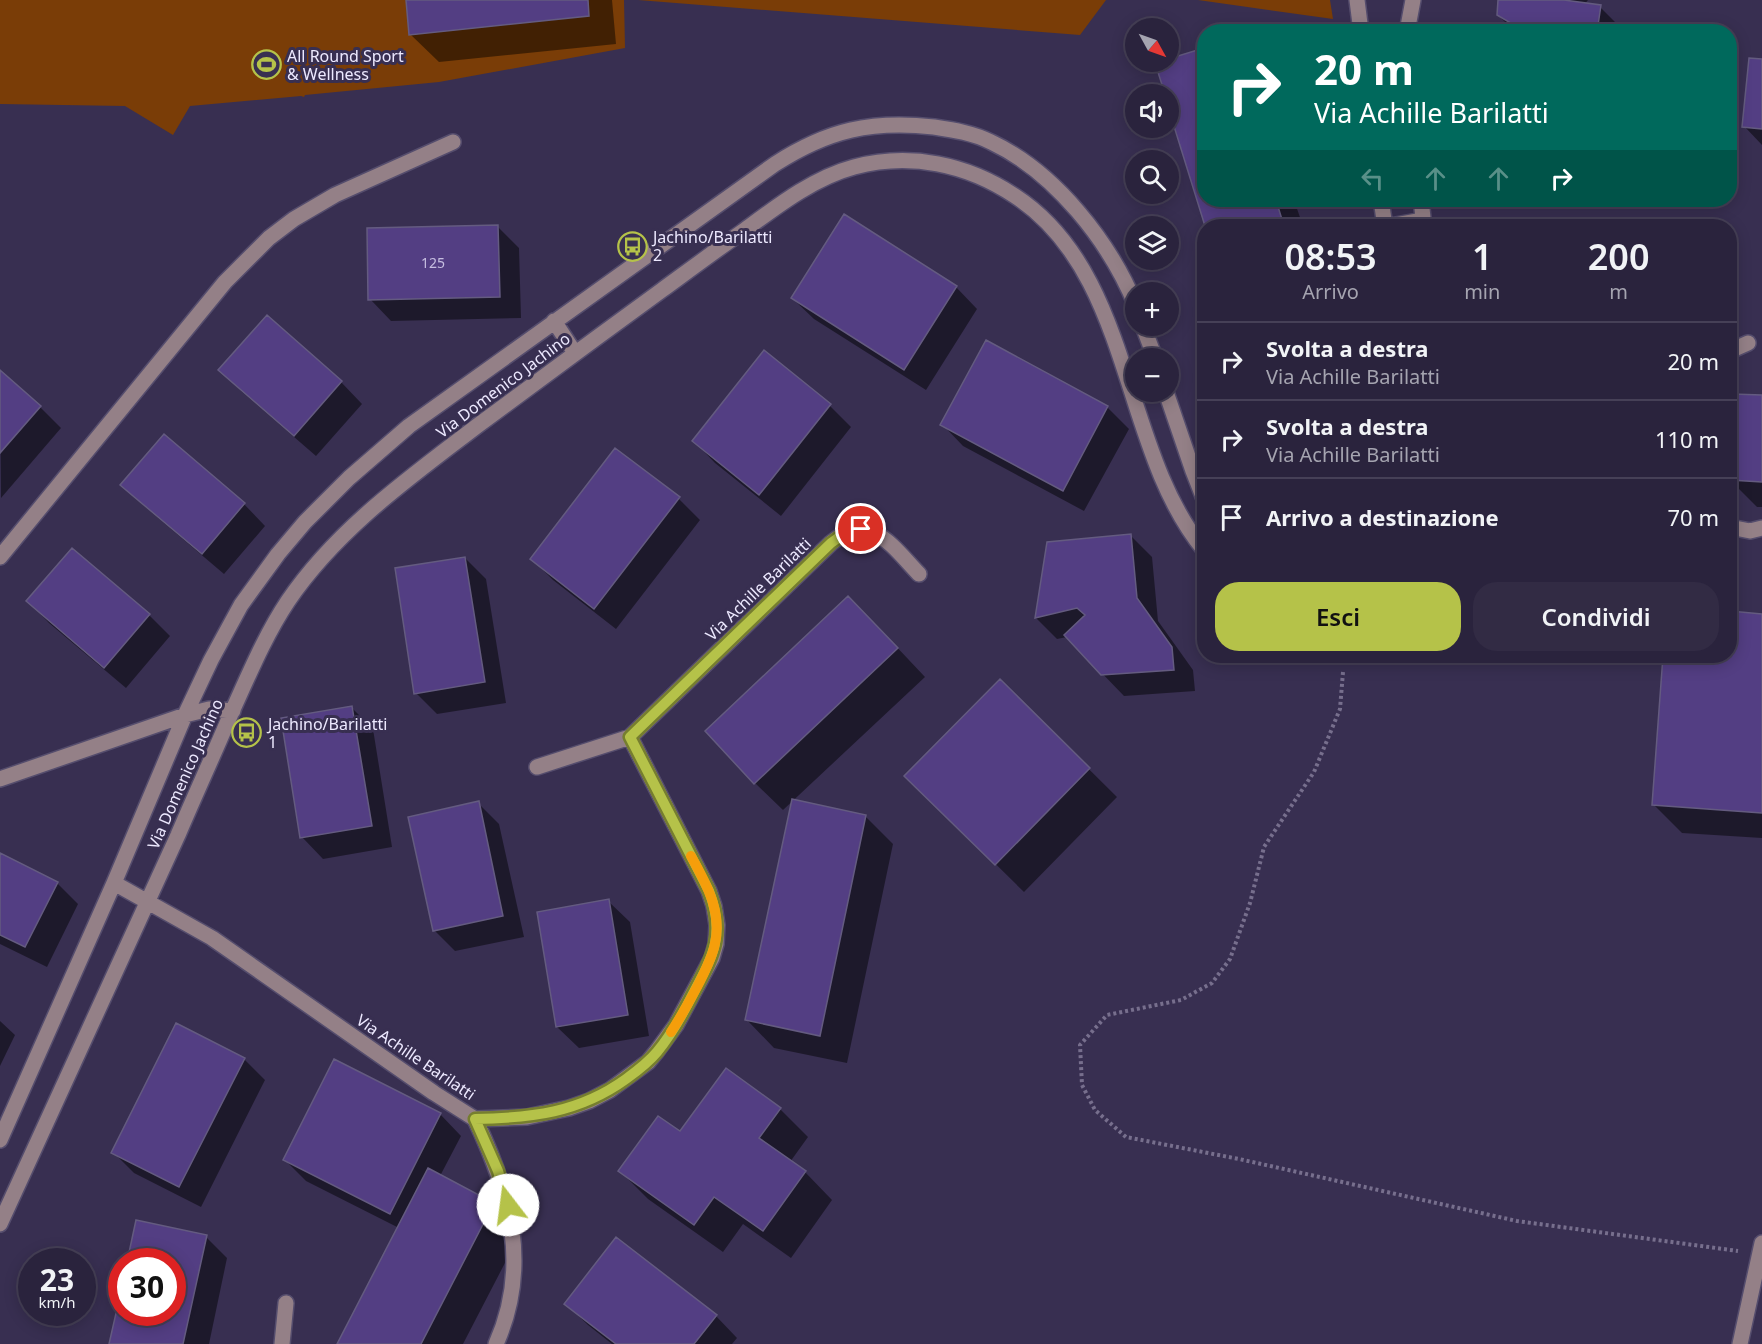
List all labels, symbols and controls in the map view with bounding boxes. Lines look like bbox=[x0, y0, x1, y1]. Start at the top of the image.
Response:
north arrow bbox=[1125, 18, 1179, 72]
map controls bbox=[1125, 18, 1179, 402]
text: 20 m bbox=[1314, 40, 1414, 97]
place label: All Round Sport & Wellness bbox=[287, 45, 404, 85]
icon: right bbox=[1215, 48, 1293, 126]
sports icon: All Round Sport & Wellness bbox=[250, 49, 282, 81]
button: sound bbox=[1125, 84, 1179, 138]
text: Via Achille Barilatti bbox=[1314, 94, 1549, 131]
button: search bbox=[1125, 150, 1179, 204]
icon: left bbox=[1356, 162, 1389, 195]
icon: ahead bbox=[1419, 162, 1452, 195]
icon: ahead bbox=[1482, 162, 1515, 195]
icon: right bbox=[1545, 162, 1578, 195]
button: layers bbox=[1125, 216, 1179, 270]
place label: Jachino/Barilatti 2 bbox=[651, 226, 772, 266]
bus stop icon: Jachino/Barilatti 2 bbox=[616, 230, 648, 262]
text: 08:53 bbox=[1284, 232, 1377, 281]
text: 1 bbox=[1472, 232, 1493, 281]
text: 200 bbox=[1588, 232, 1650, 281]
house number: 125 bbox=[421, 253, 445, 272]
text: Arrivo bbox=[1302, 278, 1359, 305]
text: min bbox=[1464, 278, 1500, 305]
text: m bbox=[1609, 278, 1628, 305]
button: + bbox=[1125, 282, 1179, 336]
street label: Via Domenico Jachino bbox=[432, 327, 574, 443]
text: Svolta a destra bbox=[1266, 333, 1429, 363]
icon: right bbox=[1215, 345, 1248, 378]
text: 20 m bbox=[1668, 346, 1719, 376]
button: − bbox=[1125, 348, 1179, 402]
text: Via Achille Barilatti bbox=[1266, 363, 1440, 390]
text: Svolta a destra bbox=[1266, 411, 1429, 441]
icon: right bbox=[1215, 423, 1248, 456]
text: 110 m bbox=[1655, 424, 1719, 454]
text: Via Achille Barilatti bbox=[1266, 441, 1440, 468]
icon: arrive bbox=[1215, 501, 1248, 534]
text: Arrivo a destinazione bbox=[1266, 502, 1499, 532]
text: 70 m bbox=[1668, 502, 1719, 532]
pin bbox=[835, 503, 886, 554]
icon: arrive bbox=[844, 512, 877, 545]
street label: Via Achille Barilatti bbox=[700, 533, 816, 645]
button: Esci bbox=[1215, 582, 1461, 651]
button: Condividi bbox=[1473, 582, 1719, 651]
street label: Via Domenico Jachino bbox=[142, 695, 228, 853]
place label: Jachino/Barilatti 1 bbox=[266, 713, 387, 753]
bus stop icon: Jachino/Barilatti 1 bbox=[231, 717, 263, 749]
street label: Via Achille Barilatti bbox=[352, 1009, 480, 1105]
position arrow bbox=[476, 1173, 540, 1237]
speed limit sign: 30 bbox=[108, 1248, 186, 1326]
text: 23 bbox=[40, 1259, 74, 1300]
text: km/h bbox=[39, 1292, 75, 1312]

